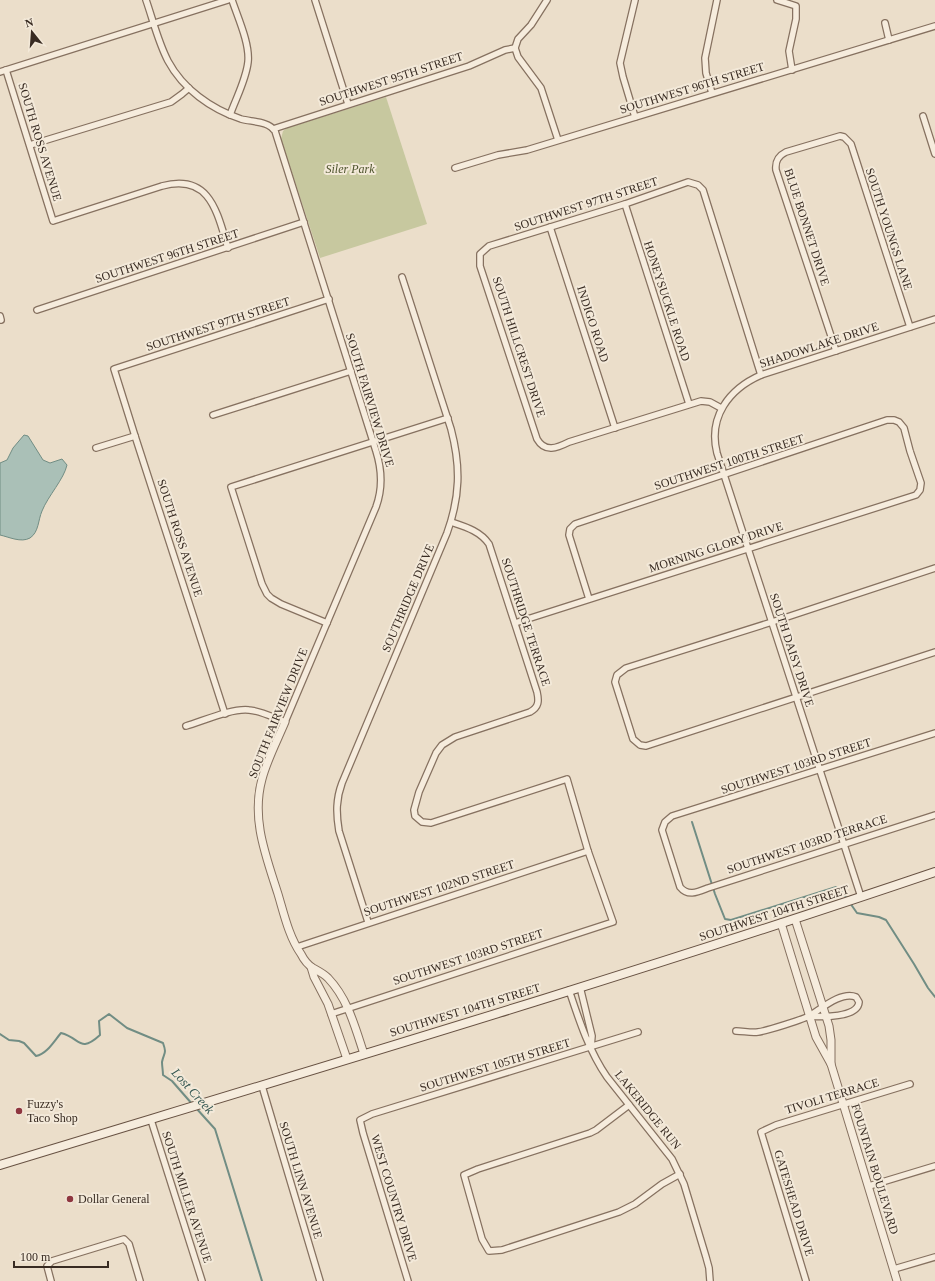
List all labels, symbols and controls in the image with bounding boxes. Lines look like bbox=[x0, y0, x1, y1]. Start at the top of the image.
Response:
north arrow bbox=[12, 12, 52, 52]
text: N bbox=[24, 16, 35, 29]
street label: SOUTHWEST 95TH STREET bbox=[317, 49, 465, 109]
street label: SOUTHWEST 96TH STREET bbox=[618, 59, 767, 117]
street label: SOUTH ROSS AVENUE bbox=[15, 81, 65, 203]
park label: Siler Park bbox=[326, 162, 375, 176]
street label: SOUTH YOUNGS LANE bbox=[863, 166, 915, 292]
street label: BLUE BONNET DRIVE bbox=[781, 167, 833, 287]
street label: SOUTHWEST 97TH STREET bbox=[512, 174, 660, 234]
street label: SOUTHWEST 96TH STREET bbox=[93, 226, 241, 286]
street label: HONEYSUCKLE ROAD bbox=[641, 239, 693, 363]
street label: SOUTH HILLCREST DRIVE bbox=[490, 275, 548, 419]
street label: INDIGO ROAD bbox=[574, 284, 612, 364]
street label: SOUTHWEST 97TH STREET bbox=[144, 294, 292, 354]
street label: SHADOWLAKE DRIVE bbox=[758, 319, 880, 371]
street label: SOUTH FAIRVIEW DRIVE bbox=[343, 331, 397, 469]
street label: SOUTHWEST 100TH STREET bbox=[652, 431, 806, 493]
street label: SOUTH ROSS AVENUE bbox=[154, 477, 206, 599]
street label: MORNING GLORY DRIVE bbox=[647, 519, 785, 575]
street label: SOUTHRIDGE DRIVE bbox=[379, 542, 437, 654]
street label: SOUTHRIDGE TERRACE bbox=[499, 556, 553, 688]
street label: SOUTH DAISY DRIVE bbox=[767, 591, 817, 709]
street label: SOUTH FAIRVIEW DRIVE bbox=[245, 646, 311, 780]
street label: SOUTHWEST 103RD STREET bbox=[719, 735, 874, 797]
street label: SOUTHWEST 103RD TERRACE bbox=[725, 811, 889, 877]
street label: SOUTHWEST 102ND STREET bbox=[362, 857, 517, 919]
street label: SOUTHWEST 104TH STREET bbox=[697, 882, 851, 944]
street label: SOUTHWEST 103RD STREET bbox=[391, 926, 546, 988]
street label: SOUTHWEST 104TH STREET bbox=[388, 980, 542, 1040]
street label: SOUTHWEST 105TH STREET bbox=[418, 1035, 572, 1095]
water label: Lost Creek bbox=[168, 1064, 218, 1117]
street label: LAKERIDGE RUN bbox=[612, 1068, 684, 1152]
street label: TIVOLI TERRACE bbox=[783, 1075, 881, 1117]
place label: Fuzzy's Taco Shop bbox=[27, 1097, 78, 1125]
street label: FOUNTAIN BOULEVARD bbox=[848, 1102, 902, 1236]
marker: Fuzzy's Taco Shop bbox=[14, 1106, 24, 1116]
street label: SOUTH LINN AVENUE bbox=[277, 1120, 325, 1240]
street label: SOUTH MILLER AVENUE bbox=[159, 1129, 215, 1265]
street label: WEST COUNTRY DRIVE bbox=[368, 1133, 420, 1263]
street label: GATESHEAD DRIVE bbox=[771, 1148, 817, 1258]
place label: Dollar General bbox=[78, 1192, 150, 1206]
marker: Dollar General bbox=[65, 1194, 75, 1204]
scale bar bbox=[14, 1243, 108, 1269]
text: 100 m bbox=[20, 1250, 51, 1264]

